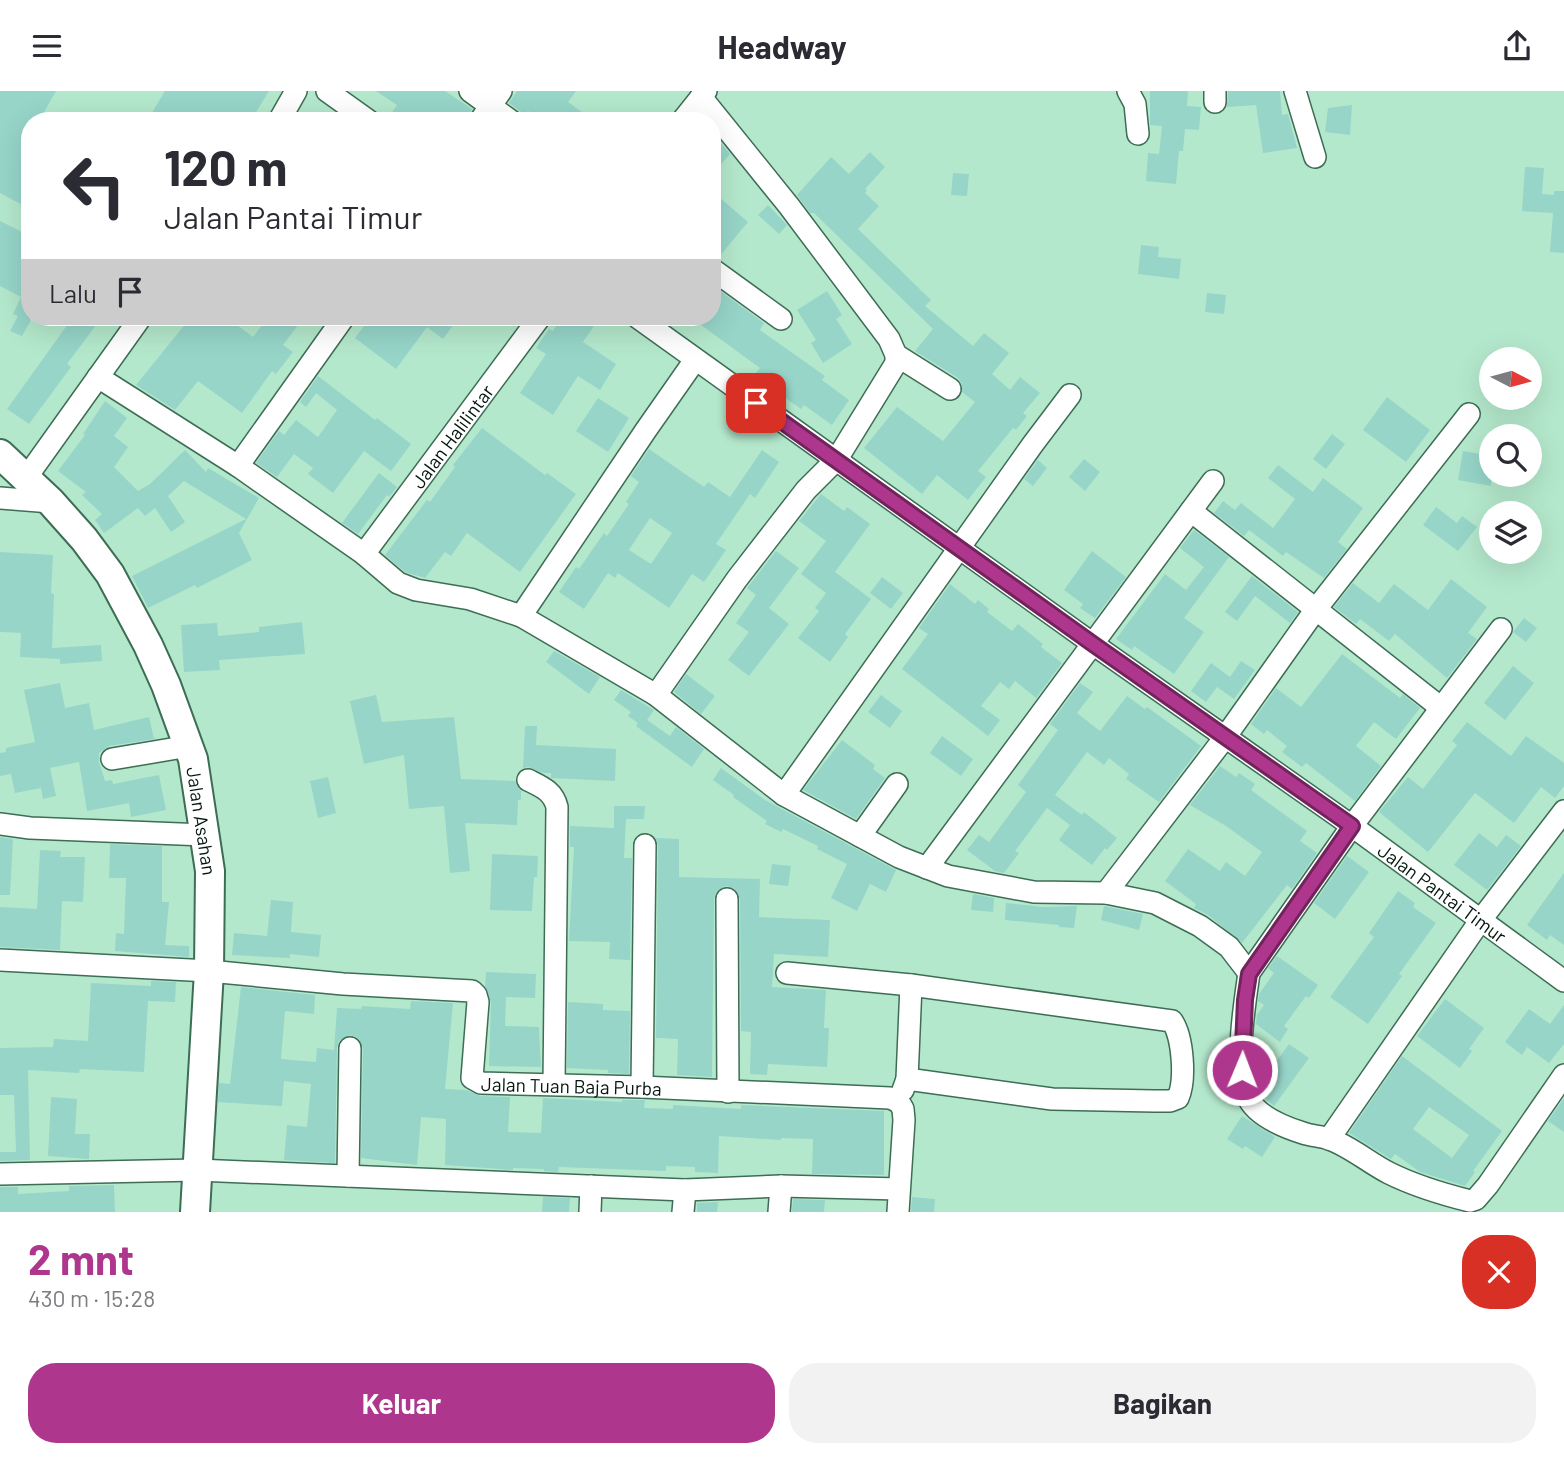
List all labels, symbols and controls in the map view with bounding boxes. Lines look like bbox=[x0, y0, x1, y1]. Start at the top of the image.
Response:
icon: menu bbox=[28, 27, 66, 65]
text: Headway bbox=[717, 27, 847, 65]
icon: share bbox=[1498, 27, 1536, 65]
text: 120 m bbox=[164, 137, 287, 196]
icon: left bbox=[49, 140, 140, 231]
text: Jalan Pantai Timur bbox=[164, 197, 422, 235]
icon: arrive bbox=[111, 273, 149, 311]
text: Lalu bbox=[49, 277, 97, 308]
north arrow bbox=[1479, 347, 1542, 409]
map controls bbox=[1479, 347, 1542, 564]
pin bbox=[726, 373, 786, 433]
street label: Jalan Halilintar bbox=[406, 380, 498, 492]
icon: arrive bbox=[737, 384, 775, 422]
button: search bbox=[1479, 424, 1542, 487]
button: layers bbox=[1479, 501, 1542, 564]
street label: Jalan Asahan bbox=[183, 765, 222, 877]
street label: Jalan Pantai Timur bbox=[1374, 838, 1512, 947]
position arrow bbox=[1205, 1033, 1279, 1107]
street label: Jalan Tuan Baja Purba bbox=[481, 1072, 662, 1099]
text: 2 mnt bbox=[28, 1233, 134, 1283]
button: close bbox=[1462, 1235, 1536, 1309]
text: 430 m · 15:28 bbox=[28, 1284, 155, 1312]
button: Keluar bbox=[28, 1363, 775, 1443]
button: Bagikan bbox=[789, 1363, 1536, 1443]

